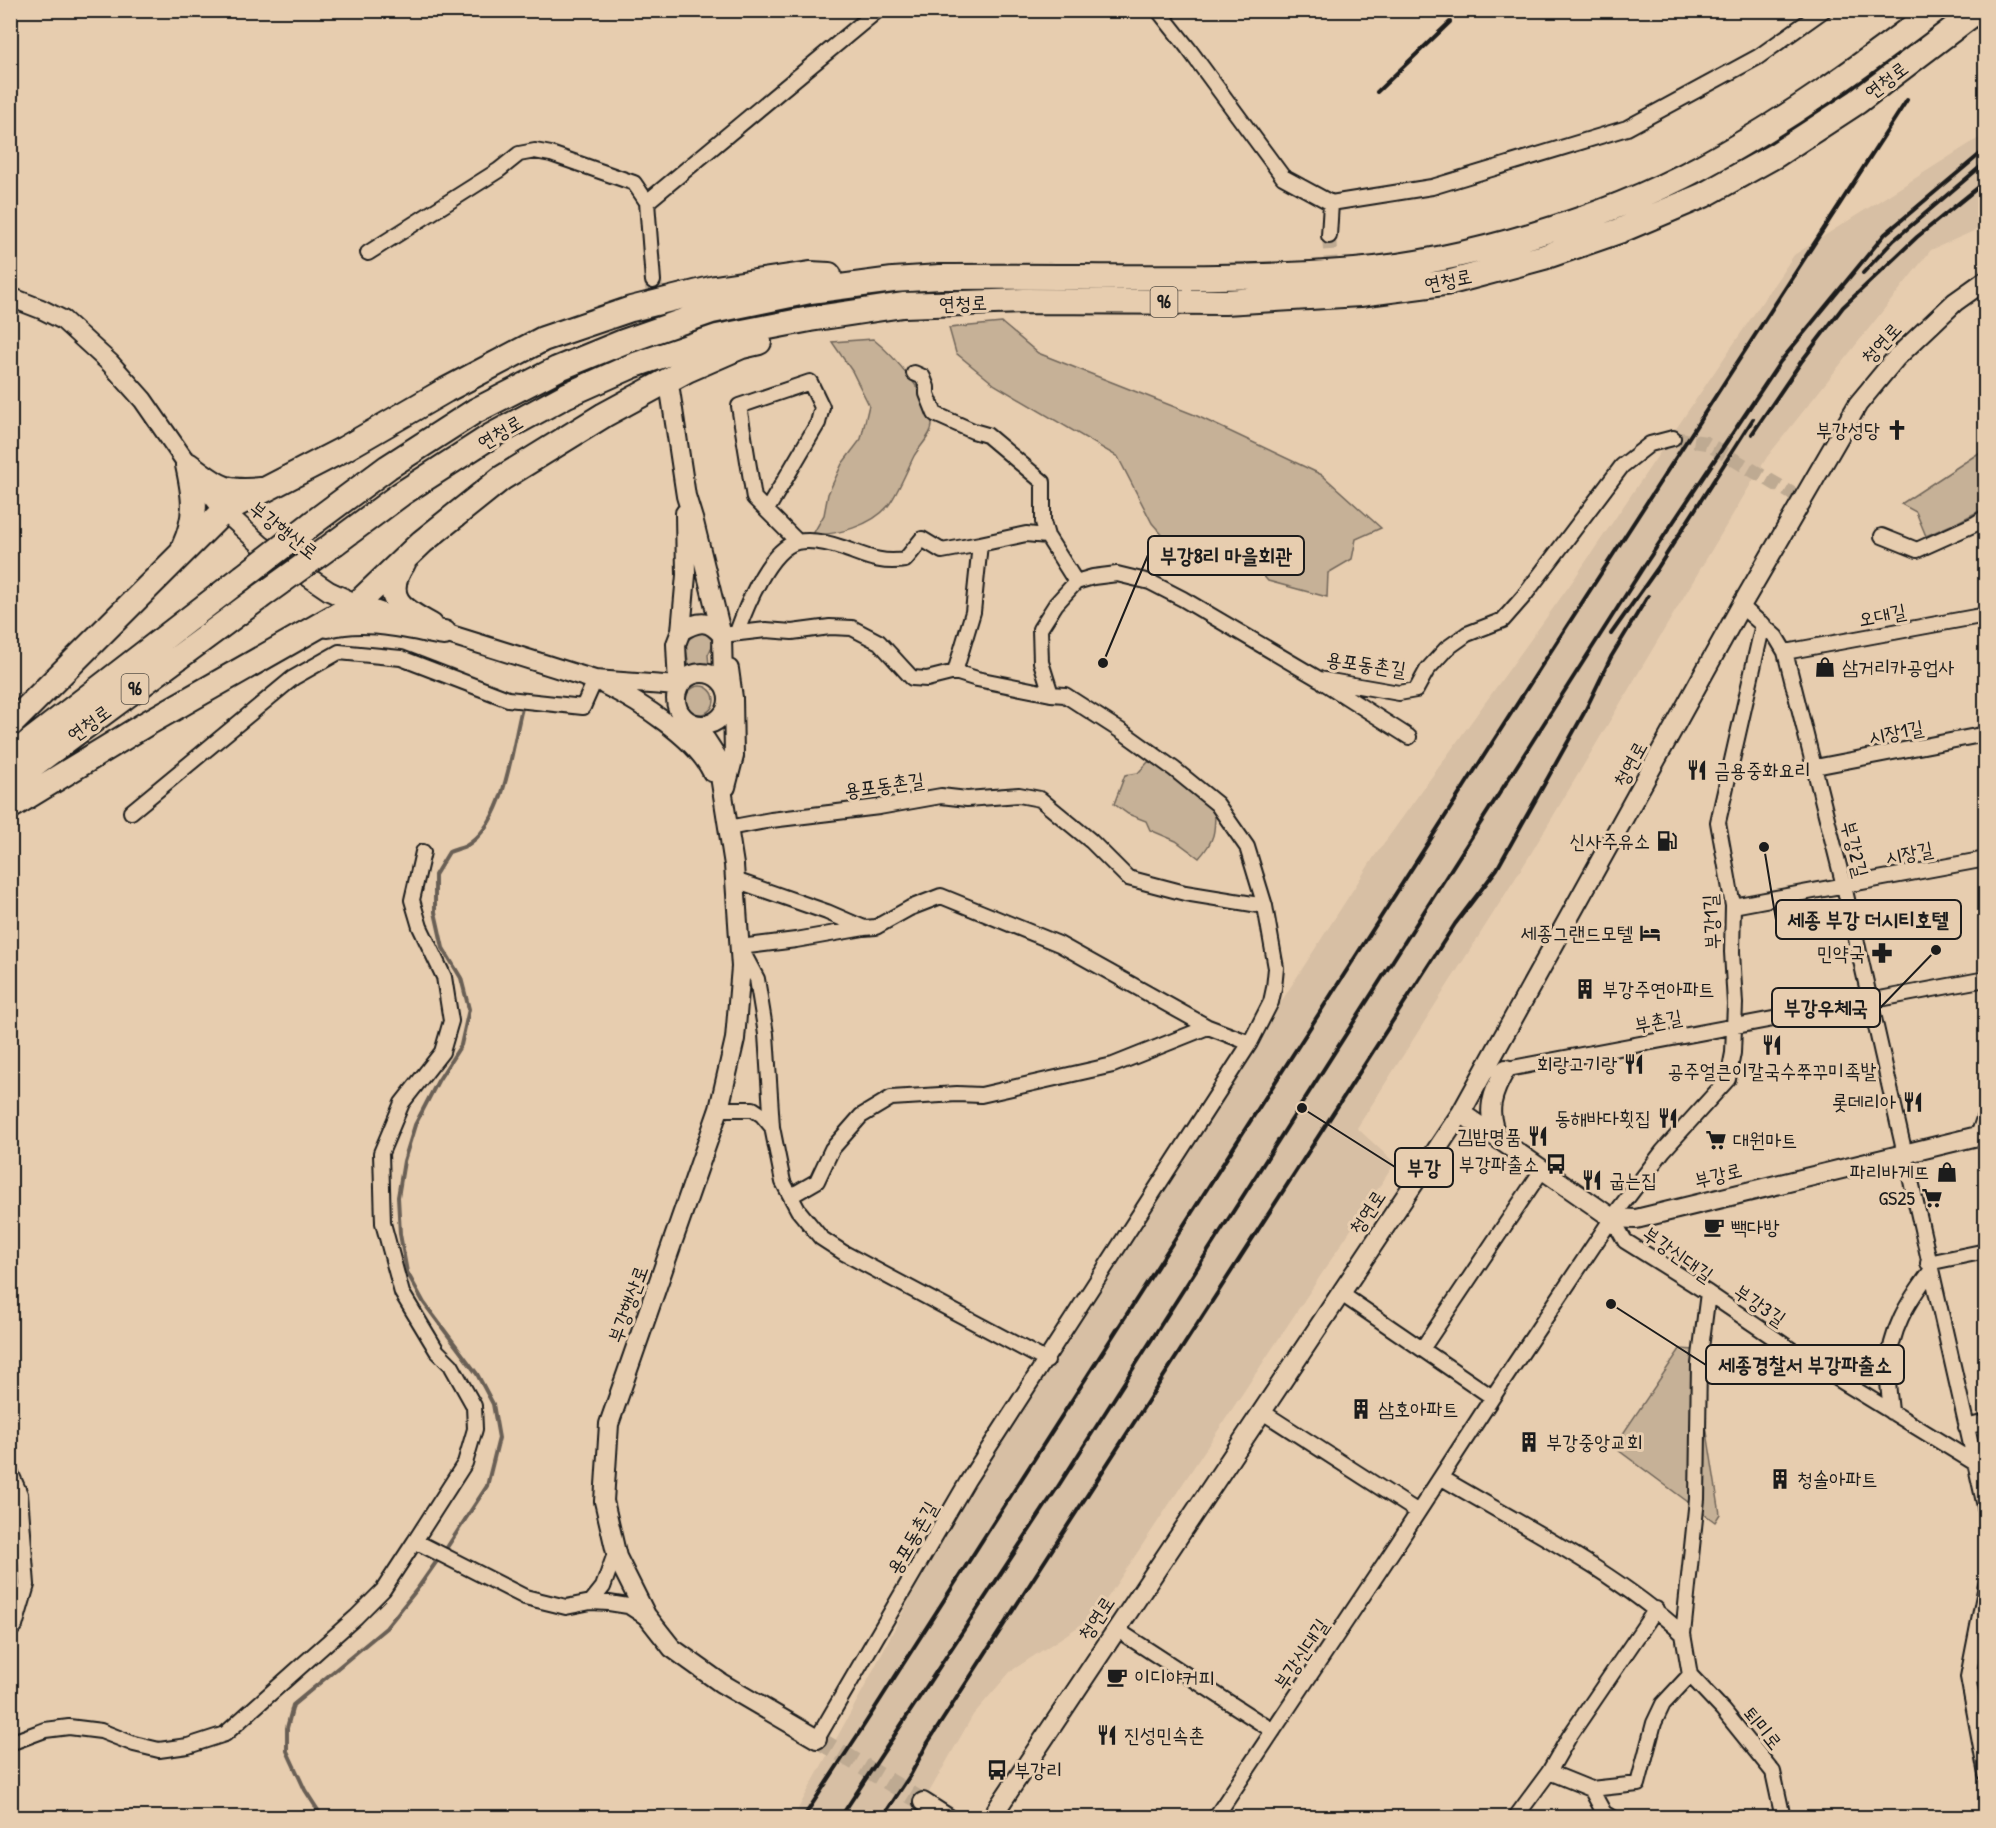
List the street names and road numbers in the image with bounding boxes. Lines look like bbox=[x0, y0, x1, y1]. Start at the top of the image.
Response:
street label: 연청로 bbox=[1858, 54, 1913, 105]
street label: 연청로 bbox=[1422, 262, 1474, 297]
road number: 96 bbox=[1150, 287, 1178, 317]
street label: 연청로 bbox=[938, 288, 988, 317]
street label: 청연로 bbox=[1854, 316, 1907, 370]
street label: 연청로 bbox=[472, 408, 527, 455]
street label: 부강행산로 bbox=[244, 494, 324, 565]
street label: 오대길 bbox=[1856, 597, 1908, 632]
street label: 용포동촌길 bbox=[1324, 645, 1408, 682]
road number: 96 bbox=[122, 674, 148, 704]
street label: 연청로 bbox=[61, 697, 116, 748]
street label: 시장1길 bbox=[1866, 713, 1926, 750]
street label: 청연로 bbox=[1606, 736, 1653, 791]
street label: 용포동촌길 bbox=[842, 766, 926, 803]
street label: 부강2길 bbox=[1835, 818, 1876, 880]
street label: 시장길 bbox=[1883, 835, 1935, 870]
street label: 부강1길 bbox=[1696, 894, 1725, 950]
street label: 부촌길 bbox=[1632, 1003, 1684, 1038]
street label: 부강로 bbox=[1691, 1156, 1745, 1193]
street label: 청연로 bbox=[1342, 1184, 1391, 1239]
street label: 부강신대길 bbox=[1638, 1219, 1719, 1288]
street label: 부강행산로 bbox=[601, 1261, 654, 1346]
street label: 부강3길 bbox=[1729, 1277, 1792, 1332]
street label: 용포동촌길 bbox=[880, 1496, 943, 1579]
street label: 청연로 bbox=[1071, 1590, 1120, 1645]
street label: 부강신대길 bbox=[1267, 1613, 1334, 1695]
street label: 퇴미로 bbox=[1738, 1700, 1789, 1755]

